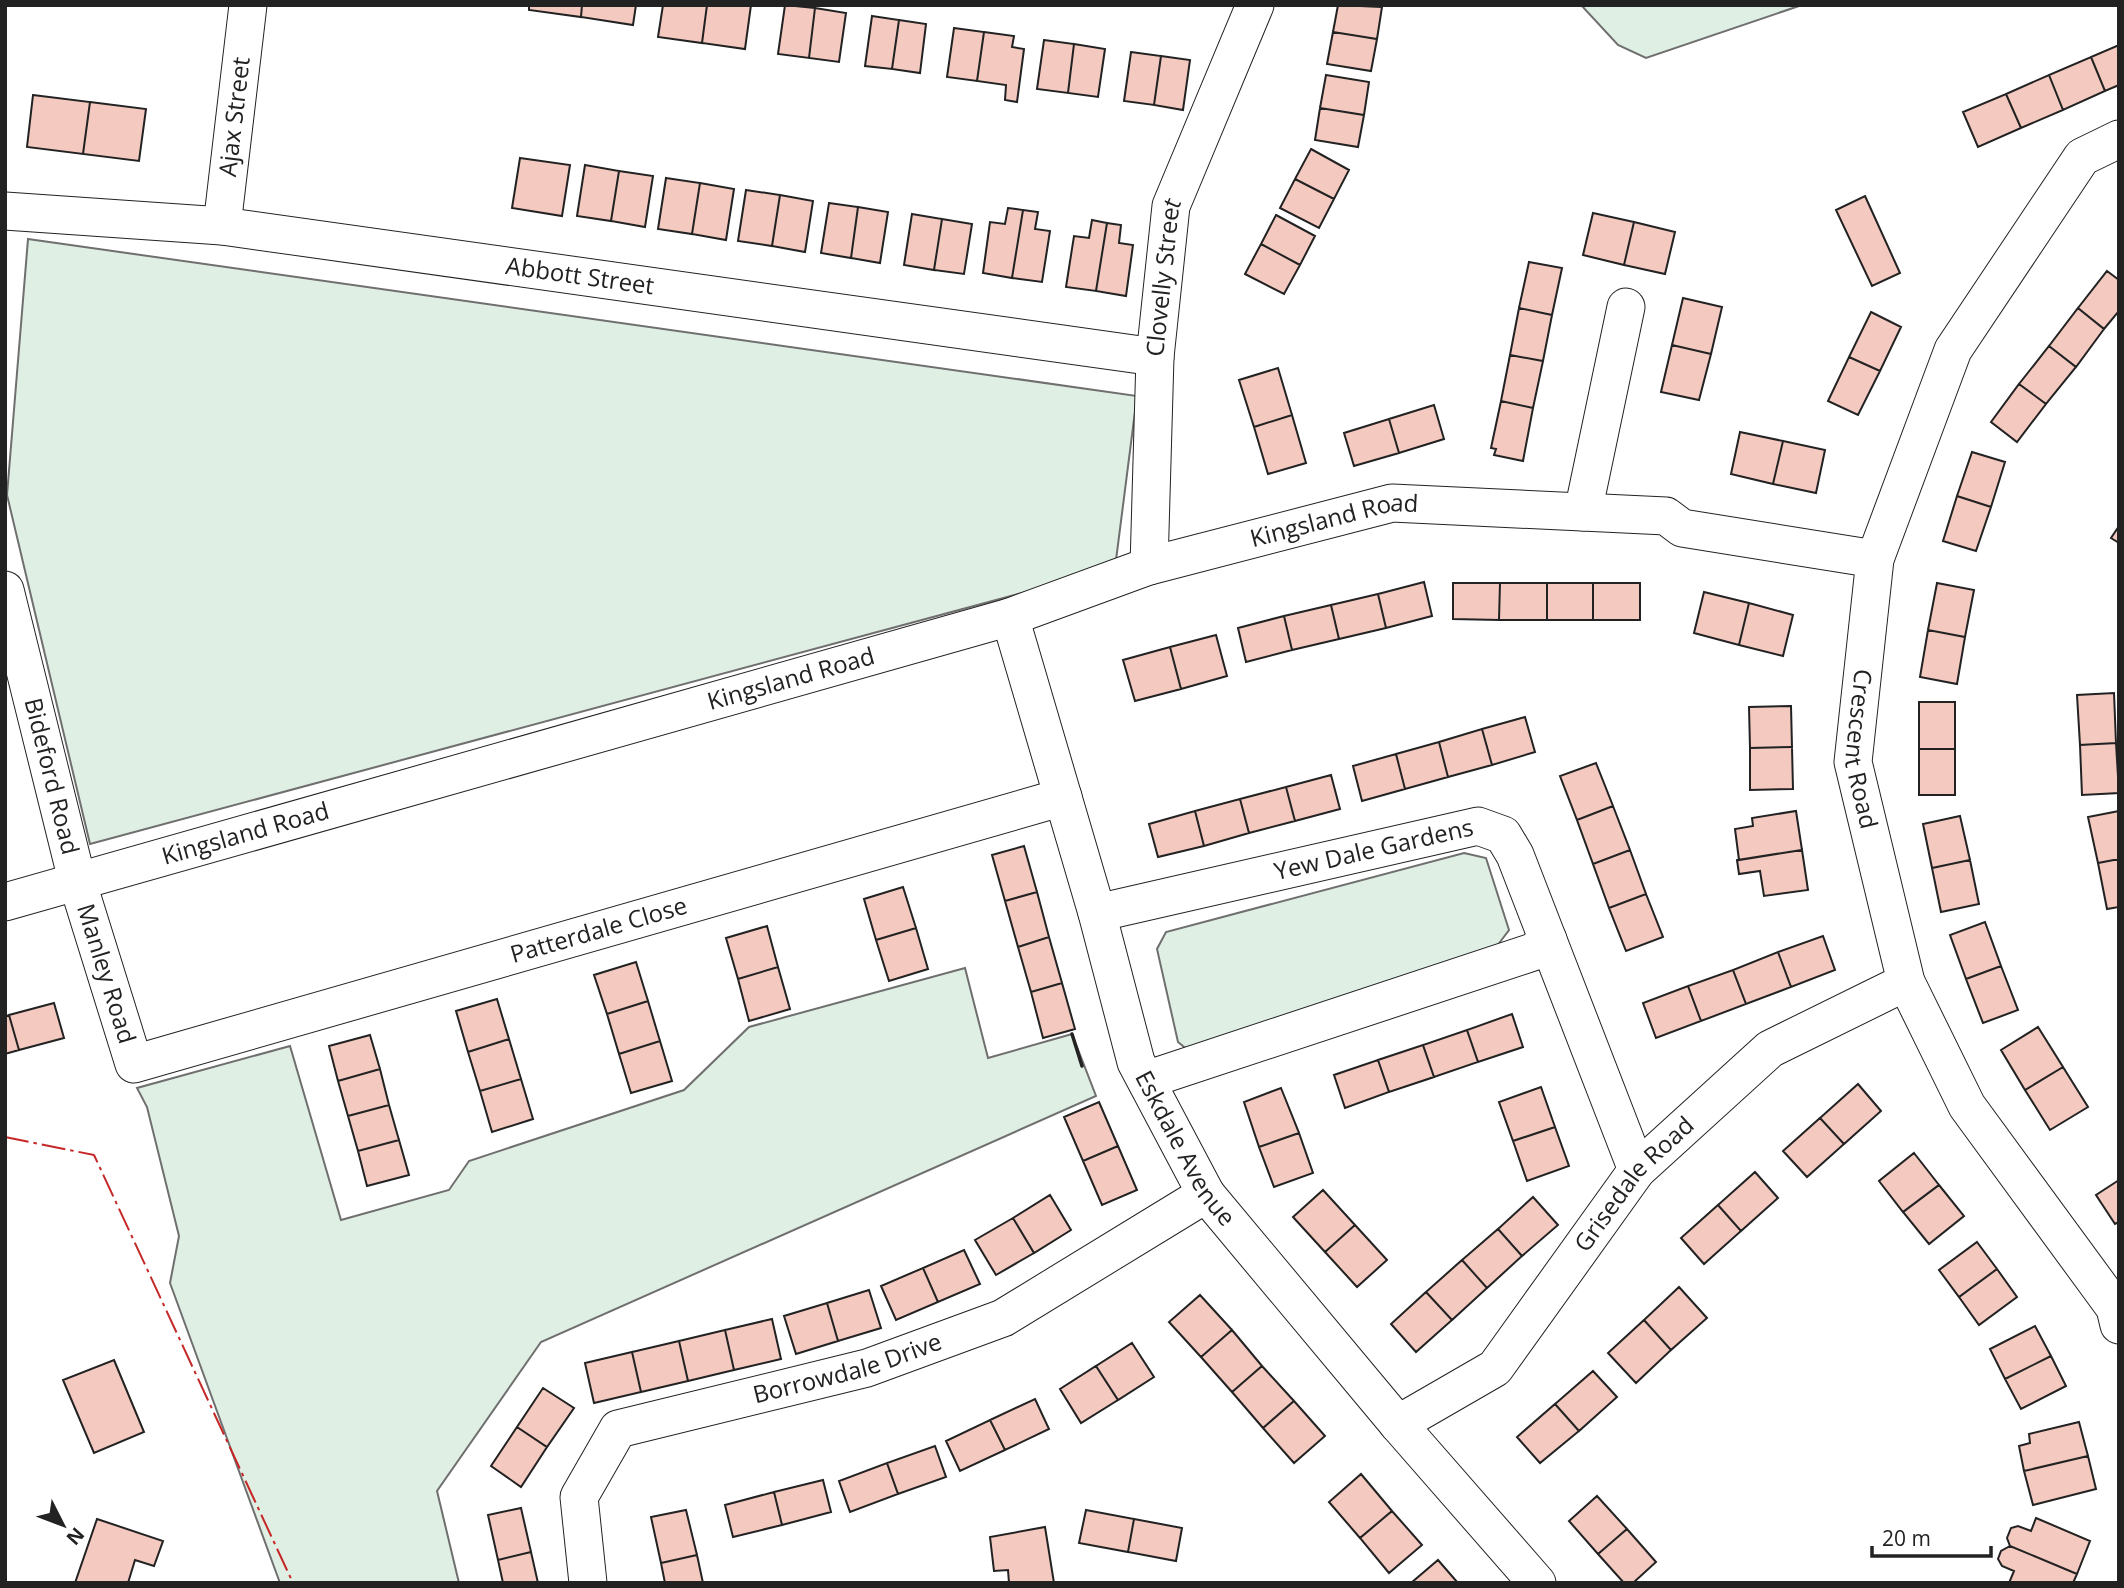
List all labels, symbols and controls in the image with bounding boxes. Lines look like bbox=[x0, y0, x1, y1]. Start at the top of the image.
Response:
street label: Ajax Street bbox=[210, 55, 257, 178]
street label: Clovelly Street bbox=[1137, 192, 1188, 358]
street label: Abbott Street bbox=[504, 248, 656, 302]
street label: Kingsland Road bbox=[1246, 485, 1419, 554]
street label: Kingsland Road bbox=[703, 638, 878, 717]
street label: Crescent Road bbox=[1838, 668, 1886, 832]
street label: Bideford Road bbox=[17, 694, 88, 858]
street label: Kingsland Road bbox=[158, 793, 332, 872]
street label: Yew Dale Gardens bbox=[1271, 810, 1476, 887]
street label: Patterdale Close bbox=[506, 888, 691, 970]
street label: Manley Road bbox=[70, 899, 145, 1047]
street label: Eskdale Avenue bbox=[1128, 1064, 1244, 1232]
street label: Grisedale Road bbox=[1566, 1108, 1700, 1258]
street label: Borrowdale Drive bbox=[749, 1324, 946, 1410]
north arrow bbox=[28, 1490, 98, 1560]
scale bar bbox=[1872, 1514, 1991, 1558]
text: N bbox=[61, 1522, 90, 1551]
text: 20 m bbox=[1882, 1524, 1931, 1552]

